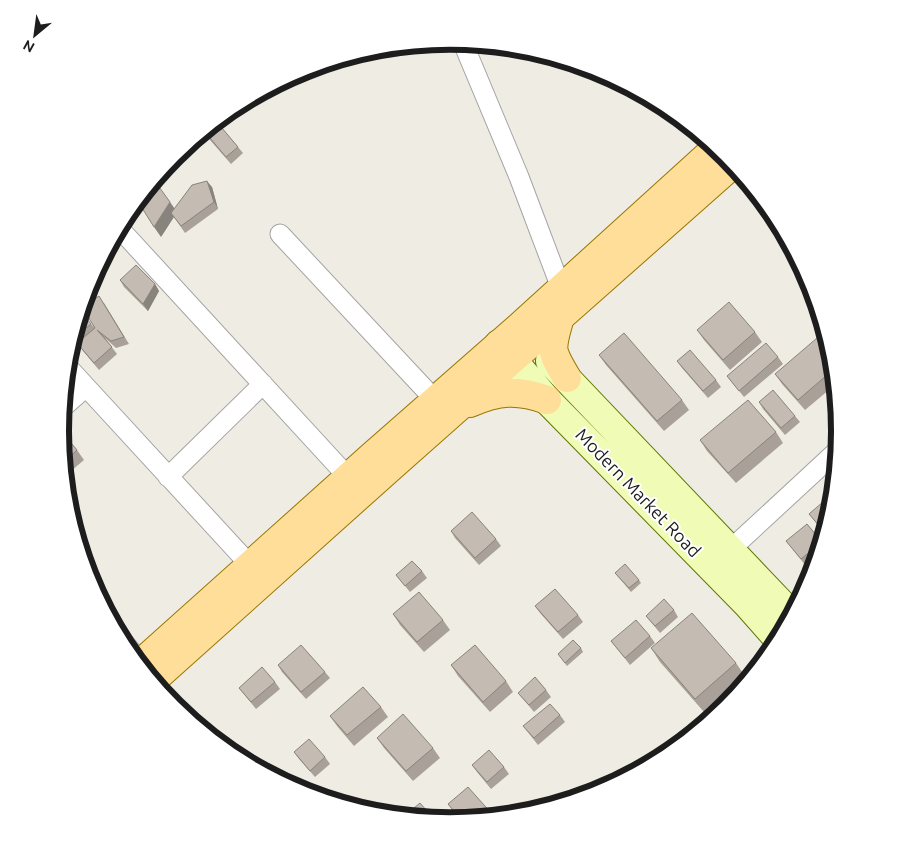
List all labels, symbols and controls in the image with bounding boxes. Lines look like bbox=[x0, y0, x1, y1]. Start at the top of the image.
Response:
north arrow bbox=[10, 10, 60, 60]
text: N bbox=[20, 37, 37, 56]
street label: Modern Market Road bbox=[572, 424, 705, 561]

